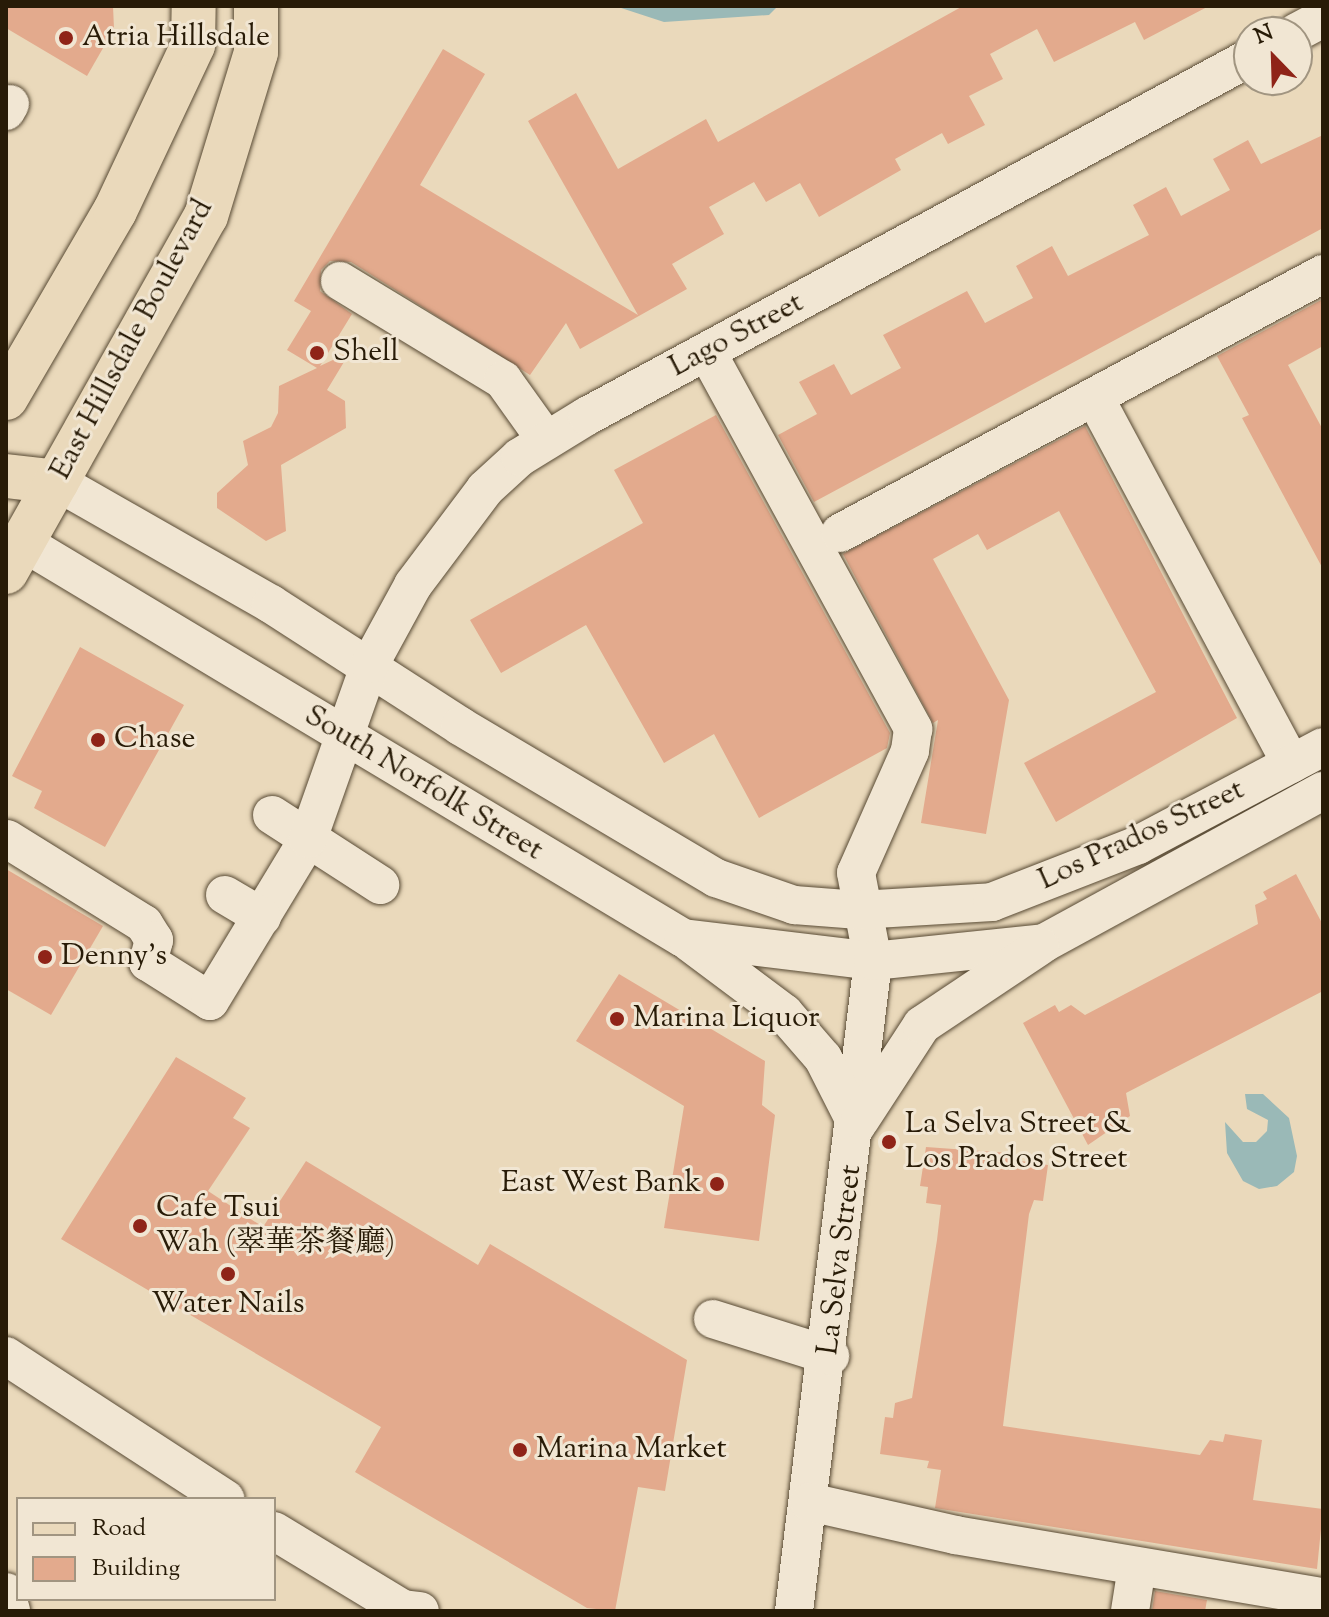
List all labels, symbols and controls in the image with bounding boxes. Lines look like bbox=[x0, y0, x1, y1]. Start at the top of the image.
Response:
north arrow bbox=[1233, 16, 1313, 96]
text: N bbox=[1250, 18, 1279, 54]
place label: Atria Hillsdale bbox=[82, 20, 270, 56]
marker: Atria Hillsdale bbox=[57, 29, 75, 47]
street label: East Hillsdale Boulevard bbox=[44, 194, 222, 486]
street label: Lago Street bbox=[664, 286, 810, 386]
place label: Shell bbox=[333, 335, 399, 371]
marker: Shell bbox=[308, 344, 326, 362]
street label: South Norfolk Street bbox=[297, 699, 549, 869]
place label: Chase bbox=[114, 722, 195, 758]
marker: Chase bbox=[89, 731, 107, 749]
street label: Los Prados Street bbox=[1034, 773, 1250, 899]
place label: Denny's bbox=[61, 939, 167, 975]
marker: Denny's bbox=[36, 948, 54, 966]
place label: Marina Liquor bbox=[633, 1001, 820, 1037]
marker: Marina Liquor bbox=[608, 1010, 626, 1028]
place label: La Selva Street & Los Prados Street bbox=[905, 1107, 1131, 1178]
marker: La Selva Street & Los Prados Street bbox=[880, 1133, 898, 1151]
street label: La Selva Street bbox=[811, 1163, 871, 1357]
place label: East West Bank bbox=[501, 1166, 701, 1202]
marker: East West Bank bbox=[708, 1175, 726, 1193]
place label: Cafe Tsui Wah (翠華茶餐廳) bbox=[156, 1191, 395, 1262]
marker: Cafe Tsui Wah (翠華茶餐廳) bbox=[131, 1217, 149, 1235]
marker: Water Nails bbox=[219, 1265, 237, 1283]
place label: Water Nails bbox=[151, 1287, 305, 1323]
place label: Marina Market bbox=[536, 1432, 727, 1468]
marker: Marina Market bbox=[511, 1441, 529, 1459]
legend bbox=[16, 1497, 276, 1601]
text: Road bbox=[92, 1512, 146, 1546]
text: Building bbox=[92, 1552, 180, 1586]

